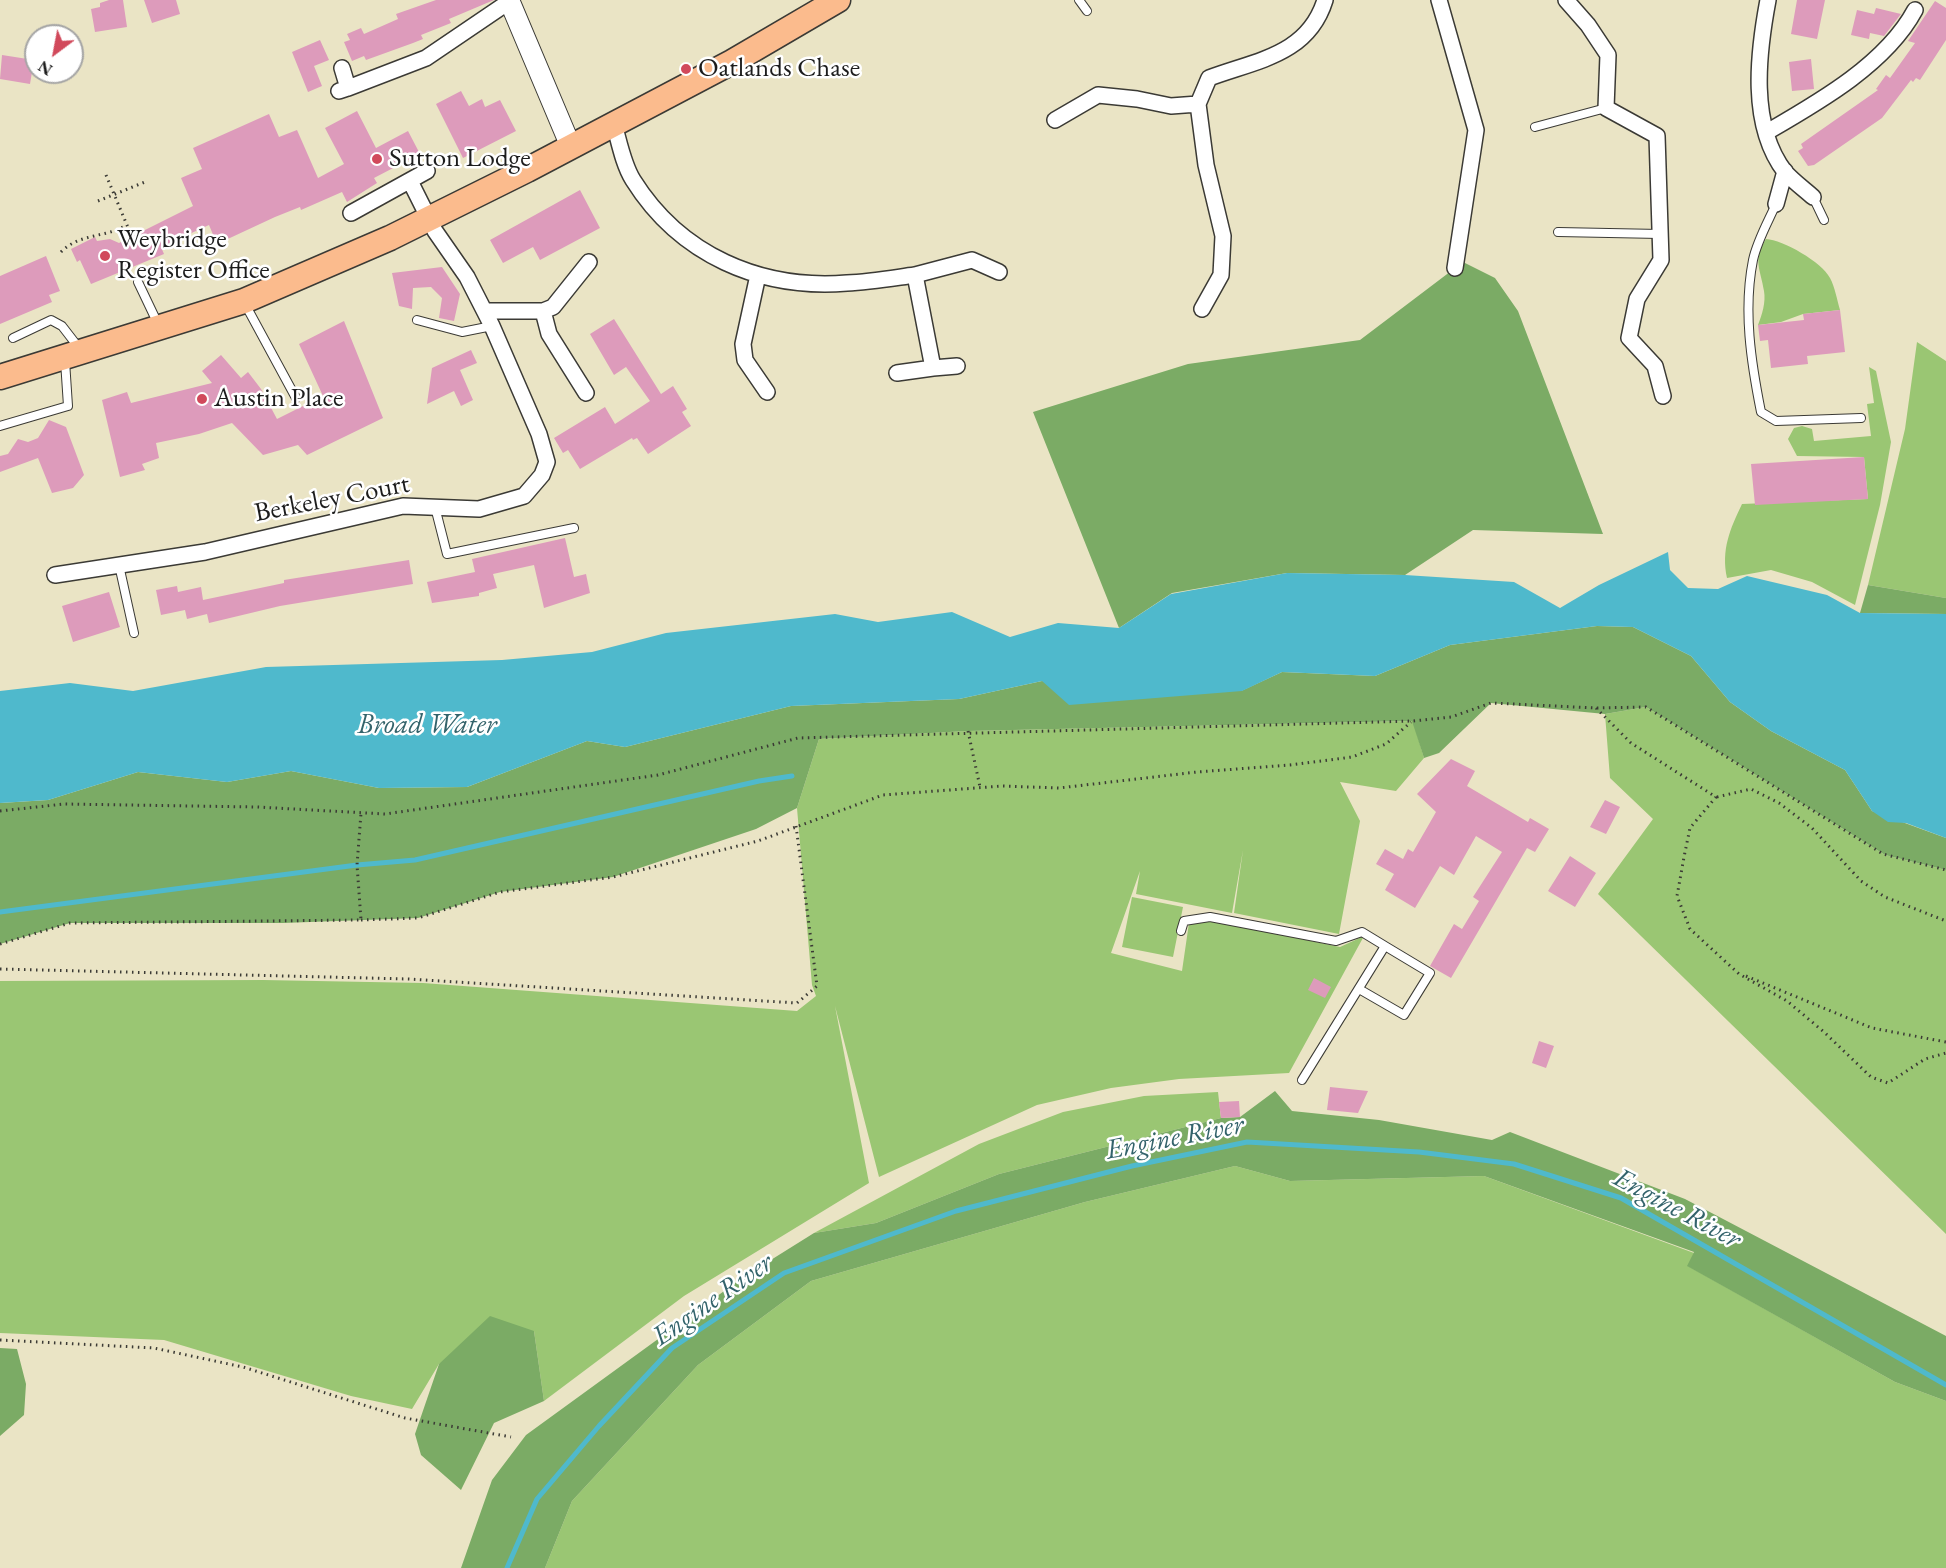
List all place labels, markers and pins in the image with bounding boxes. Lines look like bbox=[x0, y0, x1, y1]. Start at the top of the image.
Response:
place label: Oatlands Chase bbox=[698, 53, 860, 85]
marker: Oatlands Chase bbox=[679, 62, 693, 76]
place label: Sutton Lodge bbox=[389, 143, 531, 175]
marker: Sutton Lodge bbox=[370, 152, 384, 166]
place label: Weybridge Register Office bbox=[117, 224, 270, 287]
marker: Weybridge Register Office bbox=[98, 249, 112, 263]
place label: Austin Place bbox=[214, 383, 344, 415]
marker: Austin Place bbox=[195, 392, 209, 406]

